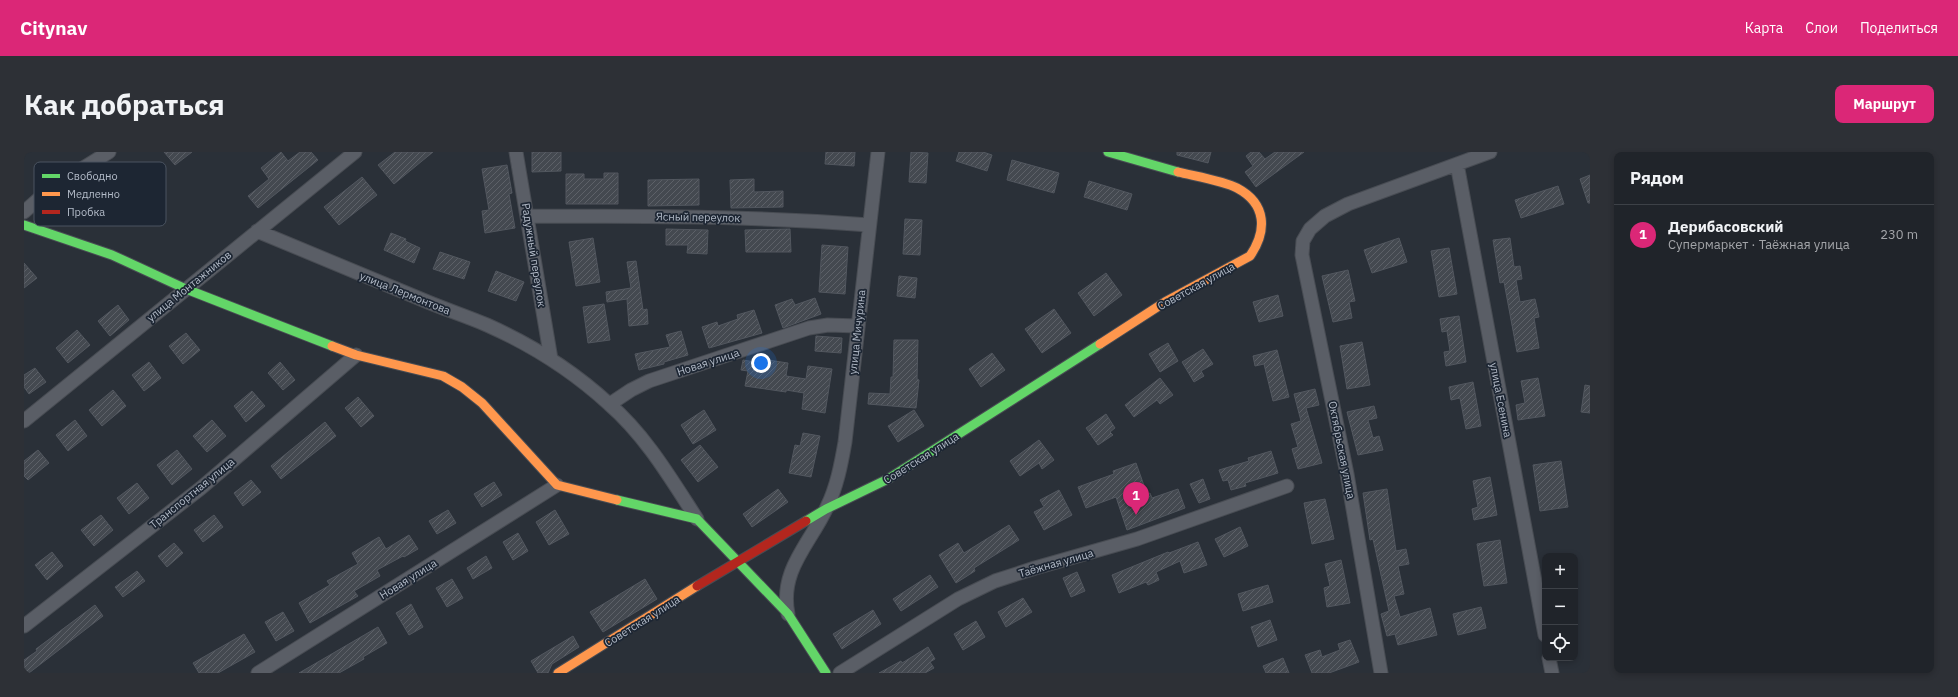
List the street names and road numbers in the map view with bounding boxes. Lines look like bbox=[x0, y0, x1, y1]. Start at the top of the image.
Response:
street label: Радужный переулок bbox=[519, 202, 549, 308]
street label: Ясный переулок bbox=[656, 209, 740, 225]
street label: улица Монтажников bbox=[144, 247, 234, 325]
street label: Советская улица bbox=[1155, 259, 1237, 313]
street label: улица Лермонтова bbox=[358, 268, 452, 318]
street label: улица Мичурина bbox=[846, 289, 868, 375]
street label: Новая улица bbox=[675, 345, 741, 379]
street label: улица Есенина bbox=[1487, 361, 1515, 439]
street label: Октябрьская улица bbox=[1326, 400, 1358, 500]
street label: Советская улица bbox=[881, 429, 961, 487]
street label: Транспортная улица bbox=[147, 454, 237, 532]
street label: Таёжная улица bbox=[1017, 546, 1095, 580]
street label: Новая улица bbox=[377, 556, 439, 602]
street label: Советская улица bbox=[602, 592, 682, 650]

